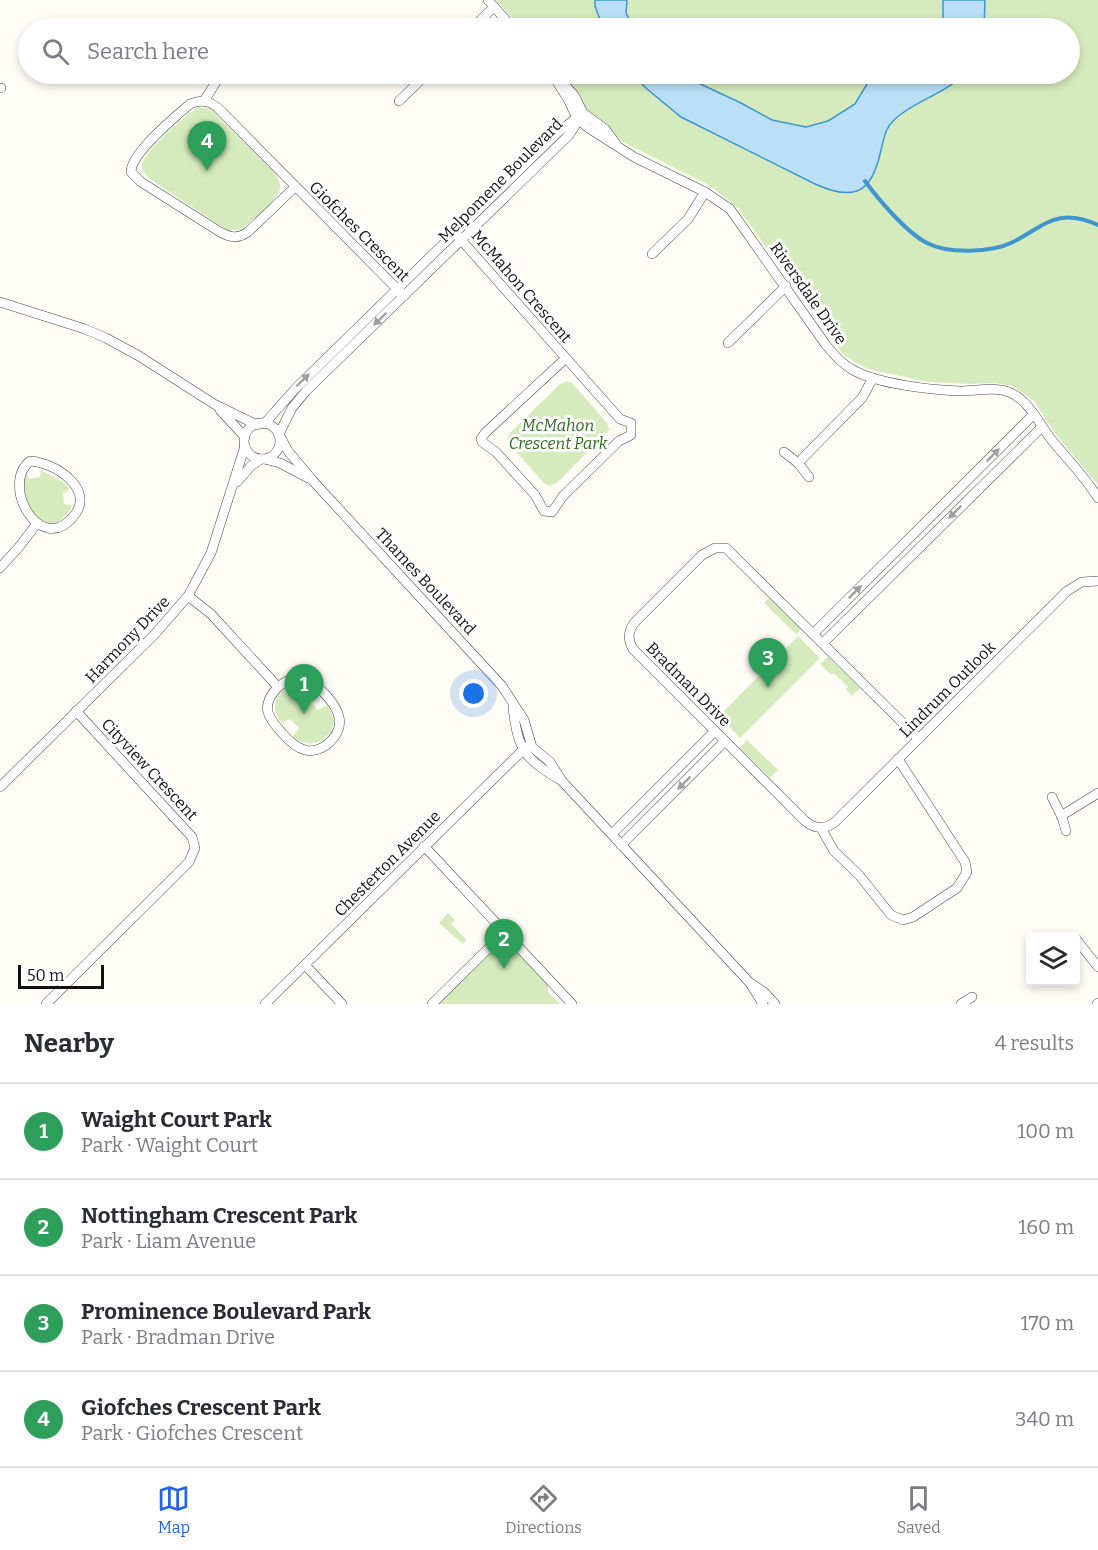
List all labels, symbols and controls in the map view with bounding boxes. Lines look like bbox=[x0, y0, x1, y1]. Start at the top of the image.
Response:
search box bbox=[18, 18, 1080, 84]
icon: search bbox=[39, 35, 72, 68]
text: Search here bbox=[87, 38, 209, 65]
street label: Melpomene Boulevard bbox=[434, 114, 567, 246]
pin: 4 bbox=[188, 122, 226, 171]
street label: Giofches Crescent bbox=[305, 177, 414, 286]
street label: McMahon Crescent bbox=[468, 226, 576, 347]
street label: Riversdale Drive bbox=[766, 239, 851, 348]
one-way arrow bbox=[374, 311, 388, 325]
one-way arrow bbox=[296, 374, 310, 388]
park label: McMahon Crescent Park bbox=[509, 416, 608, 453]
one-way arrow bbox=[986, 448, 1000, 462]
one-way arrow bbox=[949, 505, 963, 519]
street label: Thames Boulevard bbox=[372, 524, 480, 639]
one-way arrow bbox=[847, 586, 861, 600]
street label: Harmony Drive bbox=[81, 592, 174, 687]
street label: Lindrum Outlook bbox=[895, 637, 999, 741]
street label: Bradman Drive bbox=[642, 638, 735, 731]
pin: 3 bbox=[748, 638, 788, 688]
pin: 1 bbox=[284, 664, 324, 714]
your location bbox=[459, 679, 488, 708]
street label: Cityview Crescent bbox=[98, 715, 202, 824]
one-way arrow bbox=[677, 775, 691, 789]
street label: Chesterton Avenue bbox=[330, 806, 444, 920]
pin: 2 bbox=[484, 920, 524, 969]
map controls bbox=[1026, 932, 1080, 986]
button: layers bbox=[1026, 932, 1080, 986]
scale bar bbox=[18, 962, 104, 989]
text: 50 m bbox=[27, 966, 64, 985]
text: Nearby bbox=[24, 1028, 114, 1059]
text: 4 results bbox=[995, 1031, 1074, 1055]
text: Waight Court Park bbox=[81, 1106, 272, 1133]
text: 1 bbox=[39, 1119, 48, 1143]
text: 100 m bbox=[1017, 1119, 1074, 1143]
text: Park · Waight Court bbox=[81, 1133, 258, 1157]
text: Nottingham Crescent Park bbox=[81, 1202, 357, 1229]
text: 2 bbox=[38, 1215, 49, 1239]
text: 160 m bbox=[1018, 1215, 1074, 1239]
text: Park · Liam Avenue bbox=[81, 1229, 256, 1253]
text: Prominence Boulevard Park bbox=[81, 1298, 371, 1325]
text: 3 bbox=[38, 1311, 49, 1335]
text: 170 m bbox=[1021, 1311, 1074, 1335]
text: Park · Bradman Drive bbox=[81, 1325, 275, 1349]
text: Giofches Crescent Park bbox=[81, 1394, 321, 1421]
text: 4 bbox=[37, 1407, 50, 1431]
text: 340 m bbox=[1015, 1407, 1074, 1431]
text: Park · Giofches Crescent bbox=[81, 1421, 303, 1445]
tab: Map bbox=[157, 1482, 190, 1537]
tab: Directions bbox=[505, 1482, 582, 1537]
tab: Saved bbox=[897, 1482, 941, 1537]

